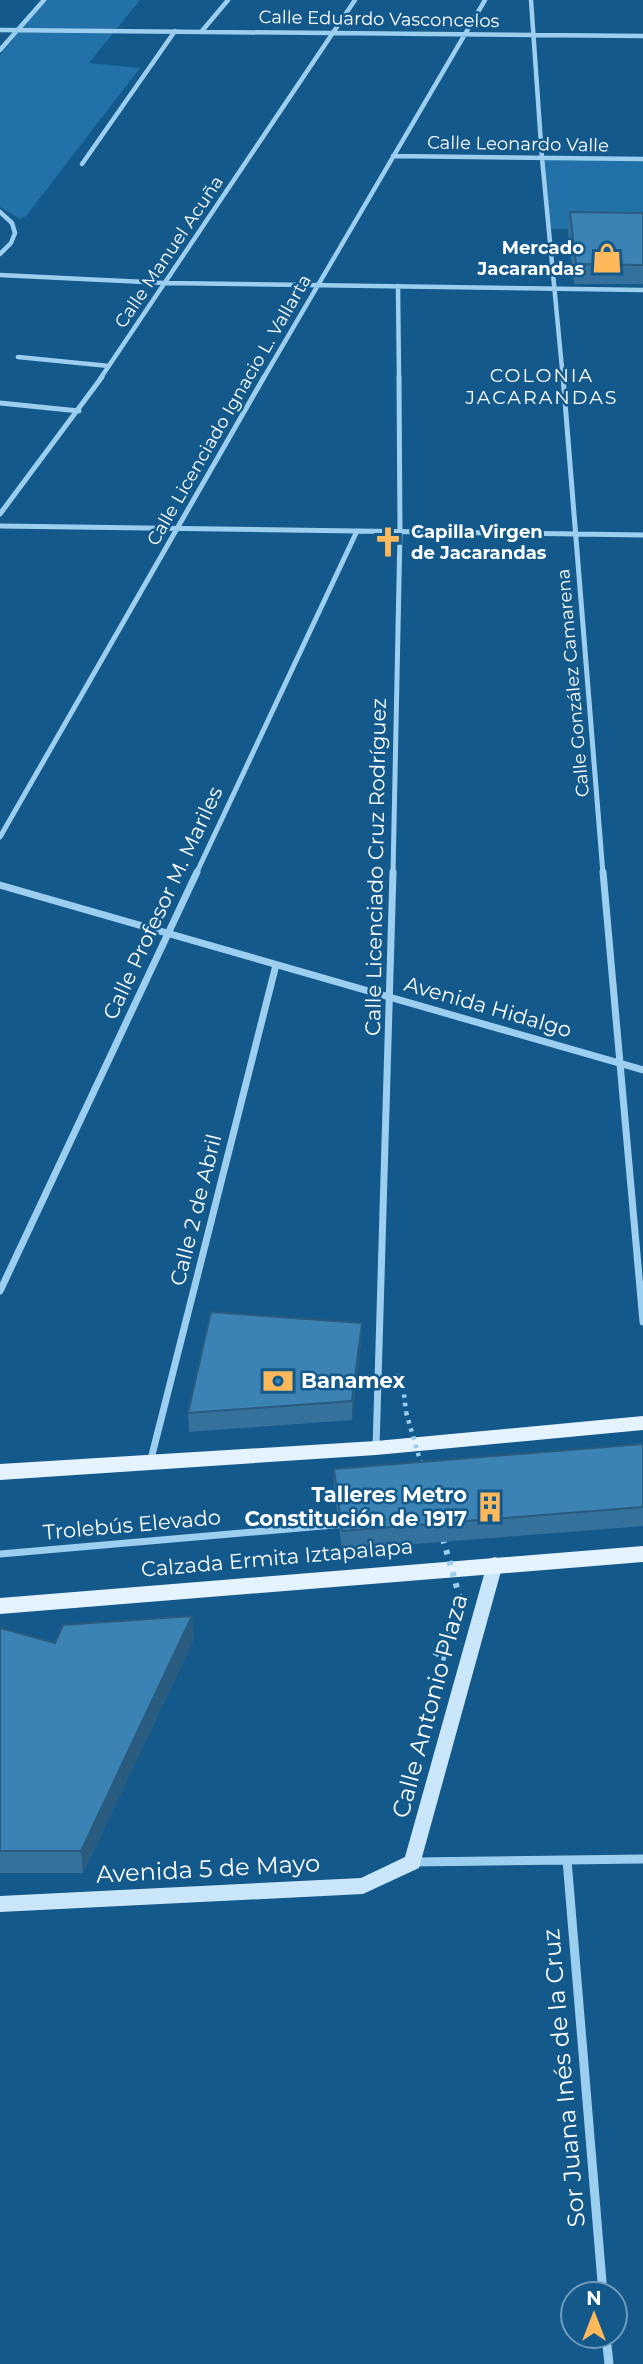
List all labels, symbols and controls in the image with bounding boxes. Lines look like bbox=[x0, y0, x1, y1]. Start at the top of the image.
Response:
street label: Calle Eduardo Vasconcelos bbox=[258, 6, 500, 32]
street label: Calle Leonardo Valle bbox=[427, 131, 609, 157]
street label: Calle Manuel Acuña bbox=[110, 172, 228, 332]
place label: Mercado Jacarandas bbox=[477, 237, 584, 280]
shop icon: Mercado Jacarandas bbox=[590, 241, 624, 275]
street label: Calle Licenciado Ignacio L. Vallarta bbox=[142, 271, 316, 549]
district label: COLONIA JACARANDAS bbox=[464, 364, 619, 409]
place label: Capilla Virgen de Jacarandas bbox=[411, 521, 547, 564]
church icon: Capilla Virgen de Jacarandas bbox=[371, 525, 405, 559]
street label: Calle González Camarena bbox=[552, 568, 594, 798]
street label: Calle Licenciado Cruz Rodríguez bbox=[360, 698, 391, 1036]
street label: Calle Profesor M. Mariles bbox=[97, 782, 228, 1023]
street label: Avenida Hidalgo bbox=[402, 971, 575, 1042]
street label: Calle 2 de Abril bbox=[165, 1132, 226, 1288]
bank icon: Banamex bbox=[261, 1364, 295, 1398]
place label: Banamex bbox=[301, 1368, 406, 1393]
place label: Talleres Metro Constitución de 1917 bbox=[244, 1482, 467, 1531]
building icon: Talleres Metro Constitución de 1917 bbox=[473, 1490, 507, 1524]
street label: Trolebús Elevado bbox=[42, 1504, 222, 1545]
street label: Calzada Ermita Iztapalapa bbox=[140, 1533, 414, 1582]
street label: Calle Antonio Plaza bbox=[386, 1591, 473, 1821]
street label: Avenida 5 de Mayo bbox=[95, 1848, 321, 1889]
street label: Sor Juana Inés de la Cruz bbox=[536, 1928, 591, 2229]
north arrow bbox=[559, 2280, 629, 2350]
text: N bbox=[586, 2287, 602, 2310]

